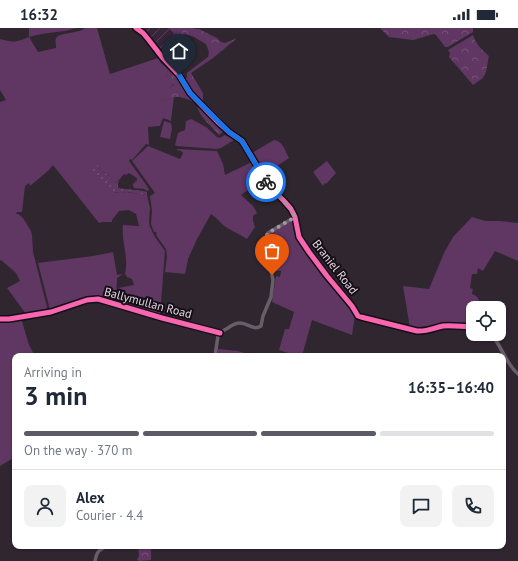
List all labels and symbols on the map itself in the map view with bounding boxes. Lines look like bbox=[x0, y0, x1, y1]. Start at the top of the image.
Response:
pin bbox=[162, 34, 196, 75]
courier bbox=[246, 162, 286, 202]
pin bbox=[255, 234, 289, 275]
street label: Braniel Road bbox=[309, 236, 361, 297]
street label: Ballymullan Road bbox=[103, 284, 193, 321]

